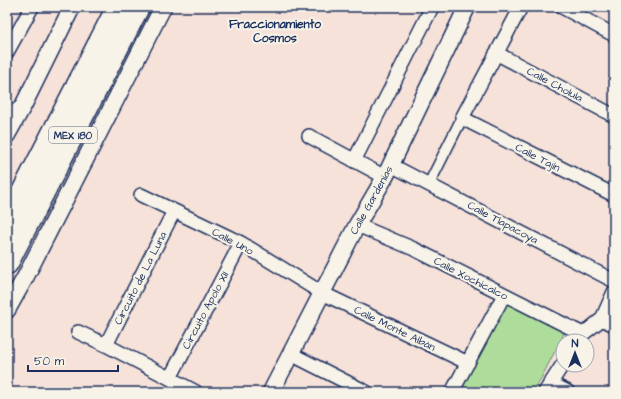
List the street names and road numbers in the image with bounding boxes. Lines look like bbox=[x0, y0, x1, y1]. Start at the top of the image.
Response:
street label: Calle Cholula bbox=[524, 63, 586, 106]
road number: MEX 180 bbox=[49, 127, 97, 143]
street label: Calle Tajín bbox=[513, 140, 563, 175]
street label: Calle Gardenias bbox=[346, 163, 397, 237]
street label: Calle Tlapacoya bbox=[464, 198, 541, 248]
street label: Calle Uno bbox=[209, 224, 257, 259]
street label: Circuito de La Luna bbox=[110, 229, 171, 327]
street label: Calle Xochicalco bbox=[431, 253, 511, 304]
street label: Circuito Apolo XII bbox=[179, 268, 232, 352]
street label: Calle Monte Albán bbox=[352, 302, 438, 355]

